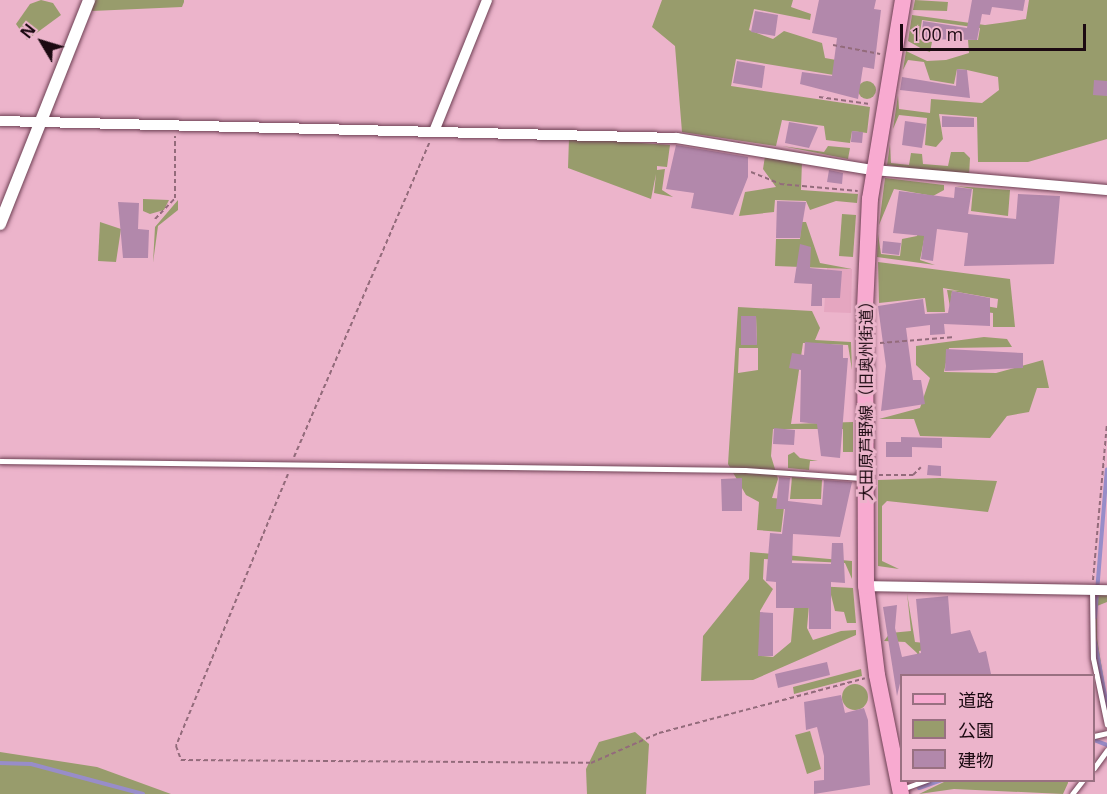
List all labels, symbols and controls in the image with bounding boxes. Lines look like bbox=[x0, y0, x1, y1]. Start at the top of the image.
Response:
north arrow bbox=[12, 12, 72, 72]
scale bar bbox=[903, 12, 1089, 50]
text: N bbox=[15, 19, 40, 43]
text: 100 m bbox=[911, 22, 963, 46]
street label: 大田原芦野線（旧奥州街道） bbox=[856, 293, 876, 501]
legend bbox=[900, 674, 1095, 782]
text: 道路 bbox=[958, 688, 994, 712]
text: 公園 bbox=[958, 718, 994, 742]
text: 建物 bbox=[958, 748, 994, 772]

